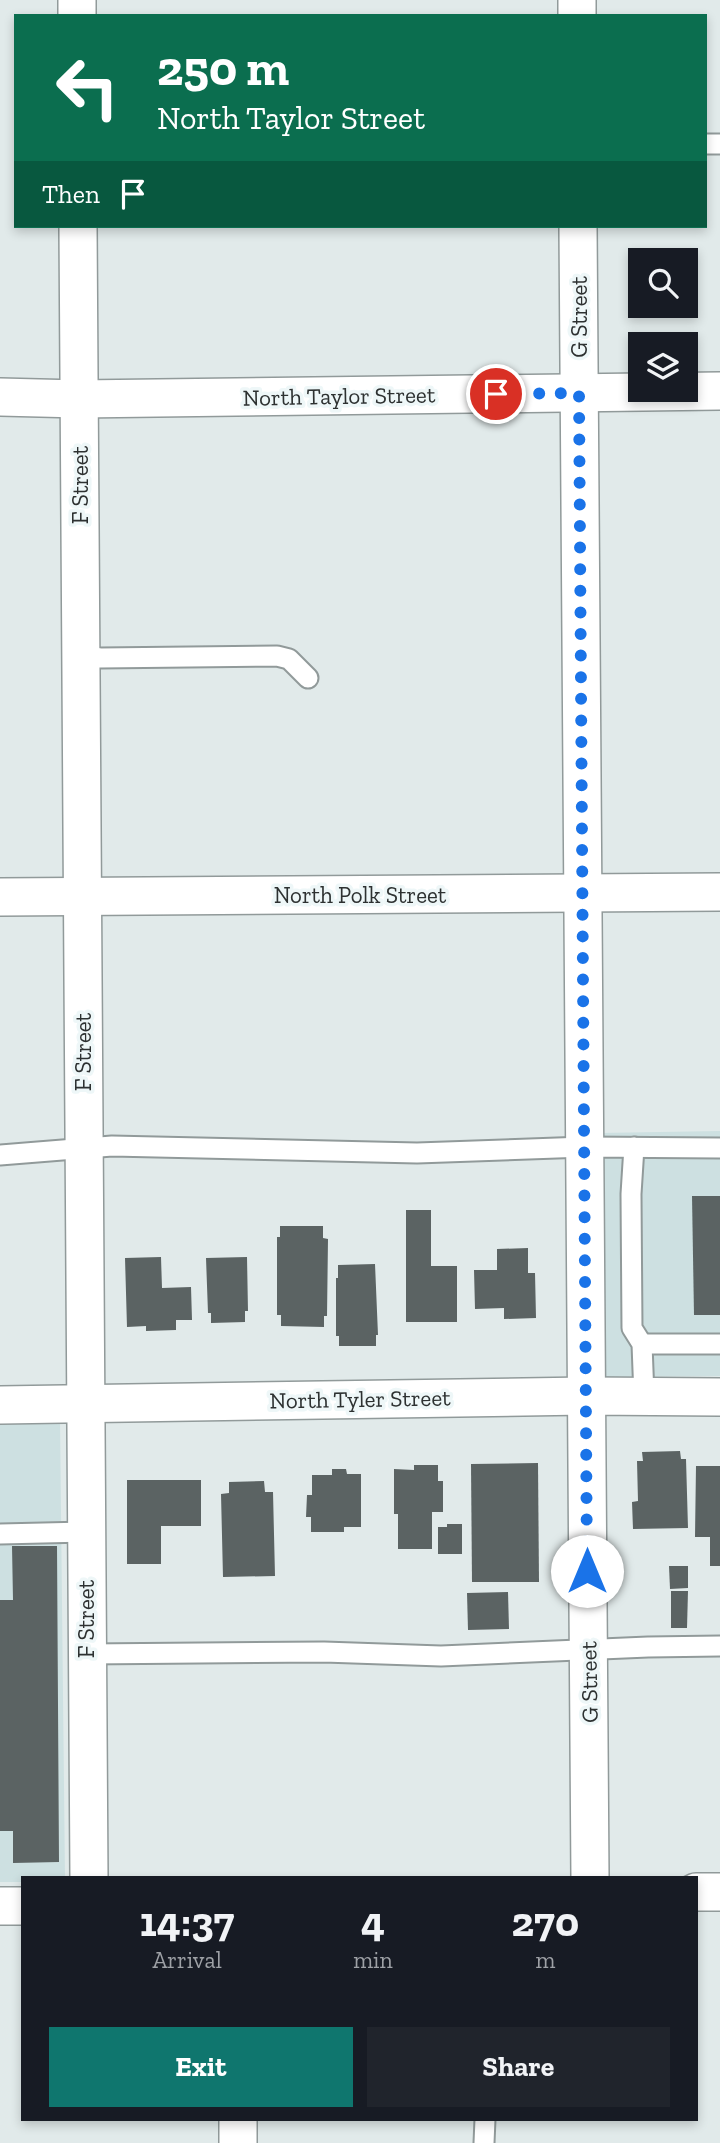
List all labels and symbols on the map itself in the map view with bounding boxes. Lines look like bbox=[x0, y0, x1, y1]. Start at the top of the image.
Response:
street label: G Street bbox=[565, 276, 593, 358]
pin bbox=[466, 364, 526, 424]
street label: North Taylor Street bbox=[242, 380, 436, 412]
street label: F Street bbox=[66, 445, 94, 524]
street label: North Polk Street bbox=[274, 881, 447, 909]
street label: F Street bbox=[69, 1012, 97, 1091]
street label: North Tyler Street bbox=[269, 1383, 451, 1415]
position arrow bbox=[550, 1534, 624, 1608]
street label: F Street bbox=[72, 1579, 100, 1658]
street label: G Street bbox=[574, 1640, 604, 1723]

